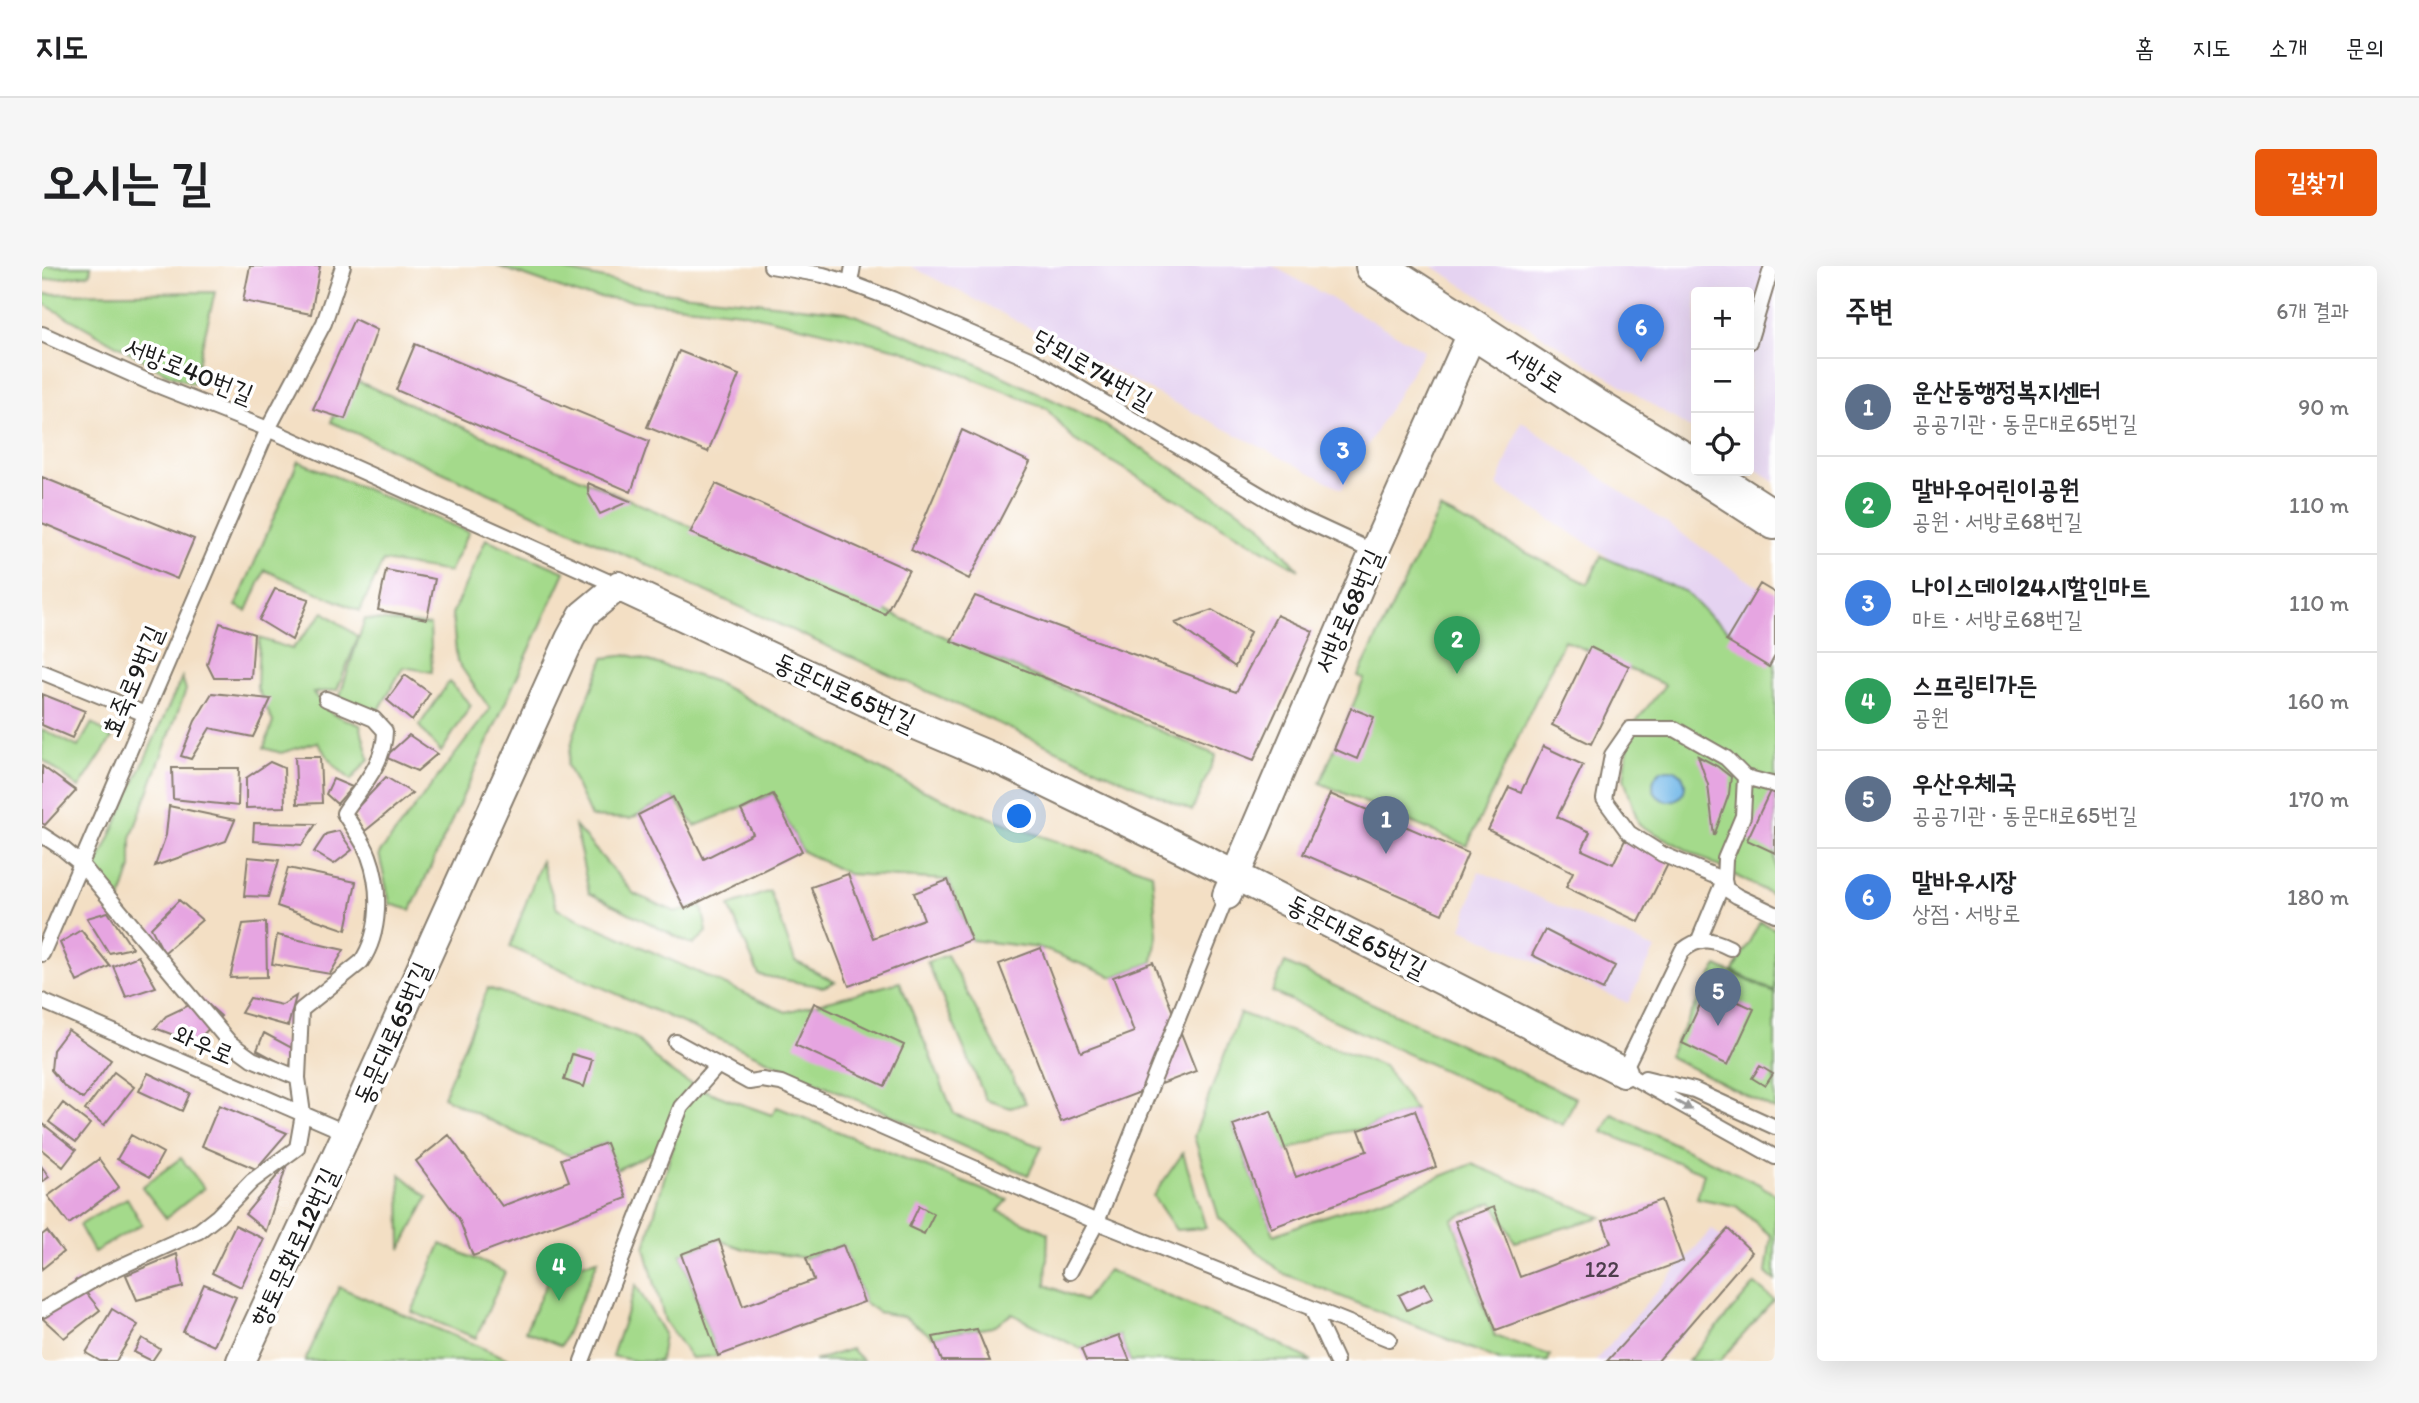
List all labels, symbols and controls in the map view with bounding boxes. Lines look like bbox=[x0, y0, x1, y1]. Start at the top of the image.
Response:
text: 지도 bbox=[35, 27, 88, 66]
text: 홈 bbox=[2135, 33, 2154, 62]
text: 지도 bbox=[2192, 33, 2231, 62]
text: 소개 bbox=[2269, 33, 2307, 62]
text: 문의 bbox=[2345, 33, 2384, 62]
button: 길찾기 bbox=[2255, 149, 2377, 216]
text: 오시는 길 bbox=[42, 151, 211, 210]
map controls bbox=[1691, 287, 1754, 476]
button: + bbox=[1691, 287, 1754, 350]
text: 주변 bbox=[1845, 292, 1893, 329]
text: 6개 결과 bbox=[2276, 297, 2349, 325]
pin: 6 bbox=[1618, 304, 1664, 362]
street label: 당뫼로74번길 bbox=[1027, 322, 1159, 416]
street label: 서방로40번길 bbox=[120, 330, 258, 410]
street label: 서방로 bbox=[1500, 338, 1570, 400]
button: − bbox=[1691, 350, 1754, 413]
text: 운산동행정복지센터 bbox=[1912, 375, 2100, 407]
text: 1 bbox=[1863, 393, 1873, 421]
text: 90 m bbox=[2298, 393, 2349, 421]
text: 공공기관 · 동문대로65번길 bbox=[1912, 409, 2137, 437]
button: locate bbox=[1691, 413, 1754, 476]
pin: 3 bbox=[1320, 427, 1366, 485]
text: 말바우어린이공원 bbox=[1912, 473, 2079, 505]
text: 2 bbox=[1862, 491, 1874, 519]
text: 110 m bbox=[2289, 491, 2349, 519]
text: 공원 · 서방로68번길 bbox=[1912, 507, 2082, 535]
street label: 서방로68번길 bbox=[1306, 544, 1390, 678]
text: 나이스데이24시할인마트 bbox=[1912, 571, 2151, 603]
text: 3 bbox=[1862, 589, 1874, 617]
text: 110 m bbox=[2289, 589, 2349, 617]
text: 마트 · 서방로68번길 bbox=[1912, 605, 2082, 633]
pin: 2 bbox=[1434, 616, 1480, 674]
street label: 효죽로9번길 bbox=[94, 620, 170, 742]
street label: 동문대로65번길 bbox=[769, 645, 921, 739]
text: 스프링티가든 bbox=[1912, 669, 2038, 701]
text: 4 bbox=[1861, 687, 1875, 715]
text: 160 m bbox=[2287, 687, 2349, 715]
text: 공원 bbox=[1912, 703, 1949, 731]
text: 우산우체국 bbox=[1912, 767, 2017, 799]
text: 5 bbox=[1862, 785, 1874, 813]
text: 170 m bbox=[2288, 785, 2349, 813]
pin: 1 bbox=[1363, 796, 1409, 854]
your location bbox=[1002, 799, 1036, 833]
text: 공공기관 · 동문대로65번길 bbox=[1912, 801, 2137, 829]
text: 말바우시장 bbox=[1912, 865, 2017, 897]
text: 6 bbox=[1862, 883, 1874, 911]
text: 180 m bbox=[2287, 883, 2349, 911]
street label: 동문대로65번길 bbox=[1282, 887, 1432, 985]
text: 상점 · 서방로 bbox=[1912, 899, 2020, 927]
street label: 동문대로65번길 bbox=[346, 957, 438, 1109]
pin: 5 bbox=[1695, 968, 1741, 1026]
street label: 와우로 bbox=[169, 1017, 239, 1071]
one-way arrow bbox=[1673, 1099, 1692, 1111]
street label: 향토문화로12번길 bbox=[243, 1162, 345, 1332]
pin: 4 bbox=[536, 1243, 582, 1301]
house number: 122 bbox=[1585, 1255, 1619, 1283]

